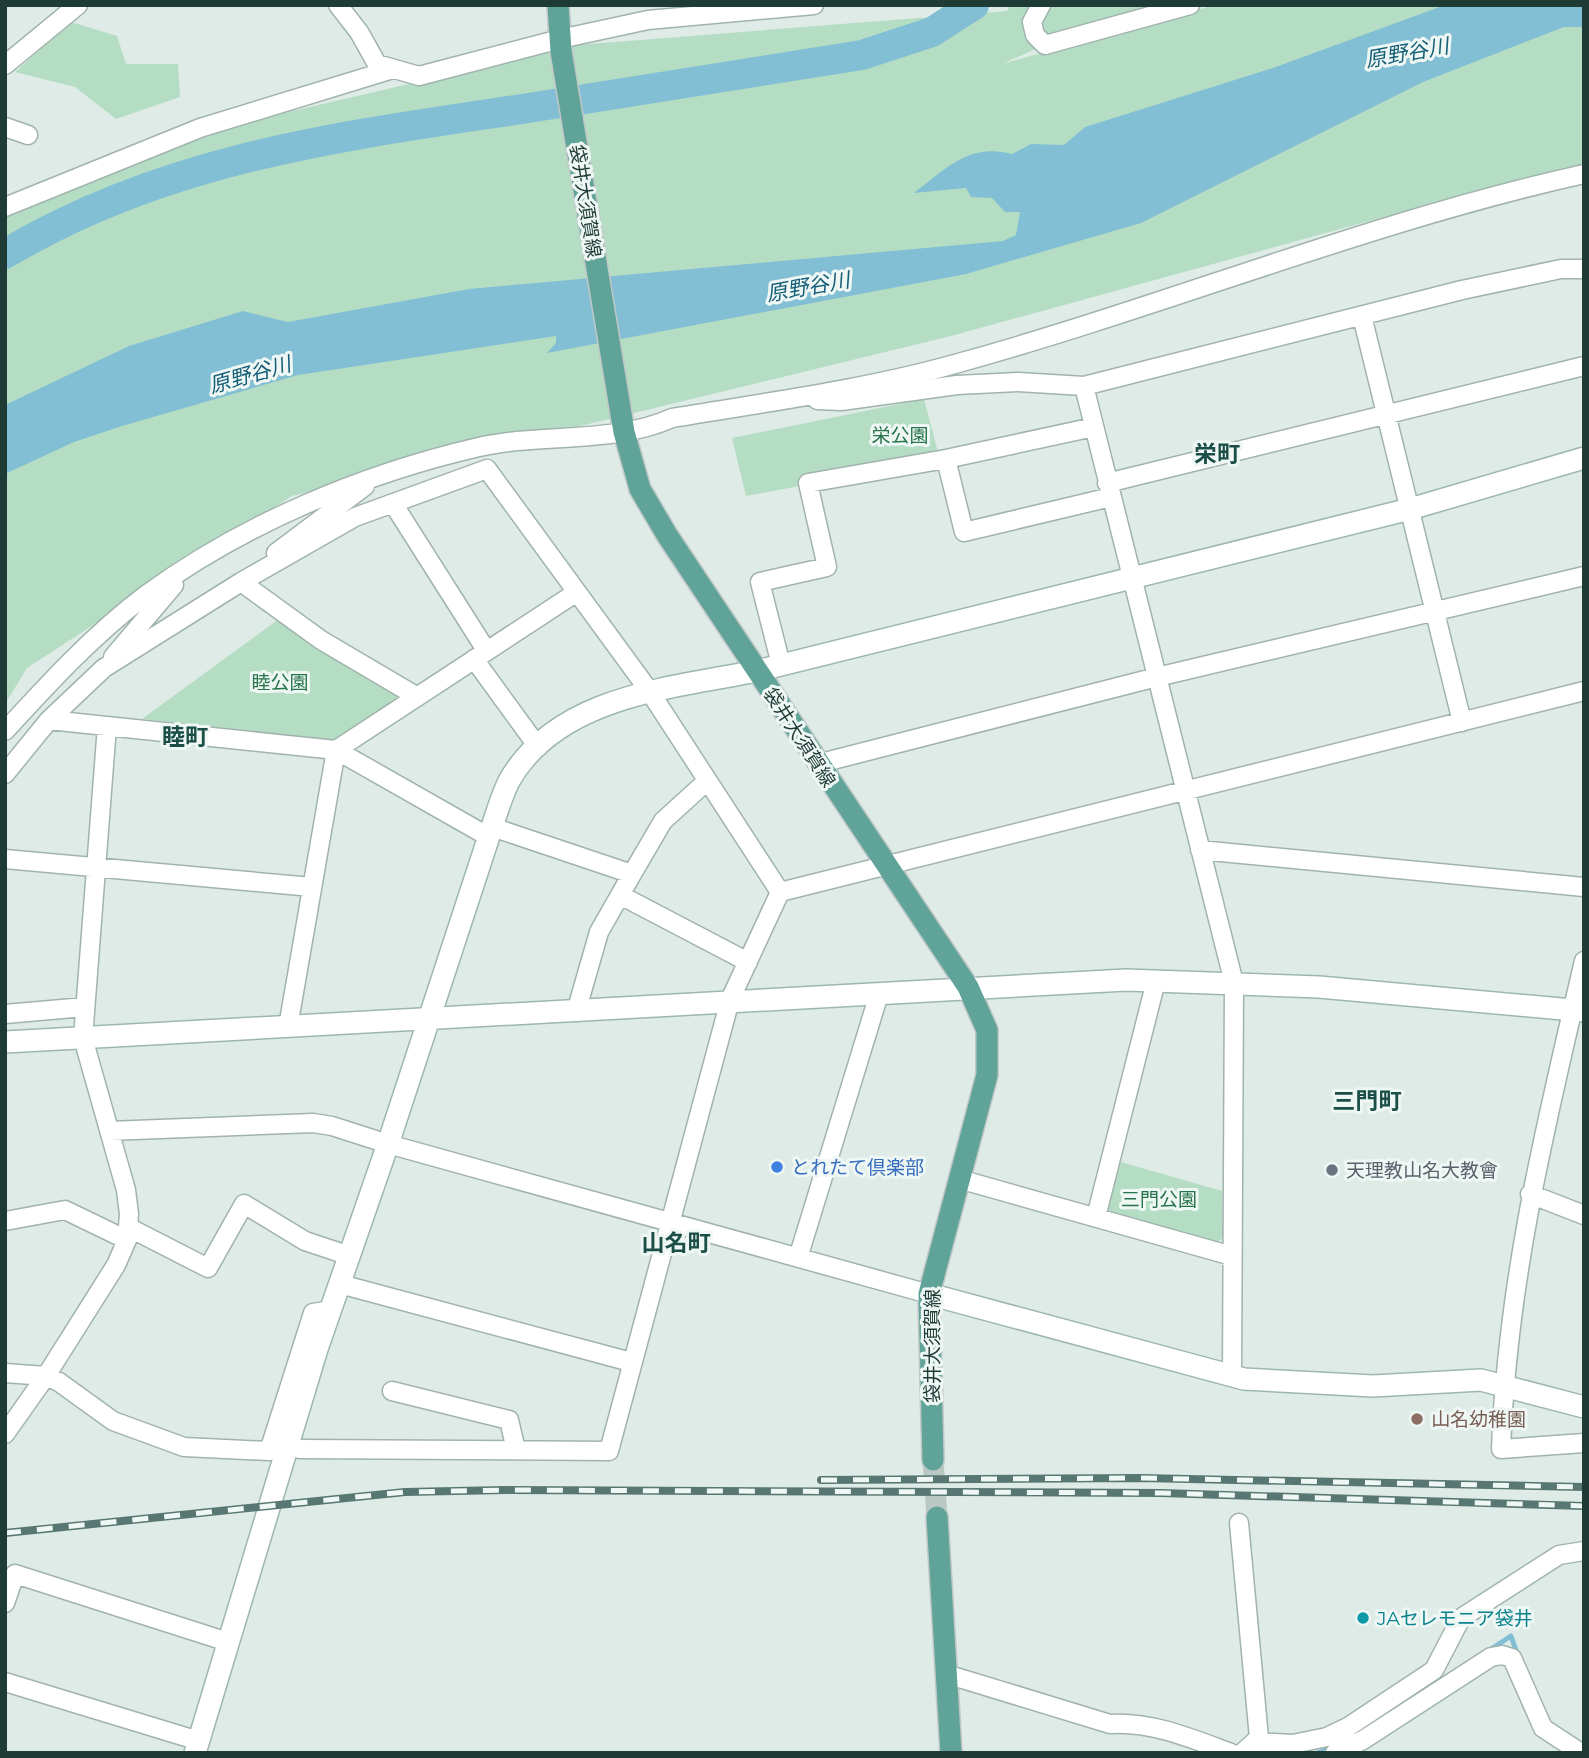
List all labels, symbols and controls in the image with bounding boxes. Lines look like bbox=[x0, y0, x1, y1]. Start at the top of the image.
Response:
water label: 原野谷川 bbox=[1363, 33, 1452, 72]
street label: 袋井大須賀線 bbox=[565, 143, 606, 259]
water label: 原野谷川 bbox=[764, 267, 853, 306]
water label: 原野谷川 bbox=[206, 350, 296, 398]
park label: 栄公園 bbox=[871, 424, 929, 447]
district label: 栄町 bbox=[1194, 440, 1240, 468]
park label: 睦公園 bbox=[251, 671, 309, 694]
street label: 袋井大須賀線 bbox=[759, 683, 840, 791]
district label: 睦町 bbox=[162, 723, 208, 751]
district label: 三門町 bbox=[1333, 1087, 1402, 1115]
place label: とれたて倶楽部 bbox=[791, 1156, 924, 1179]
marker: とれたて倶楽部 bbox=[769, 1159, 785, 1175]
place label: 天理教山名大教會 bbox=[1346, 1159, 1498, 1182]
marker: 天理教山名大教會 bbox=[1324, 1162, 1340, 1178]
park label: 三門公園 bbox=[1121, 1188, 1197, 1211]
district label: 山名町 bbox=[642, 1229, 711, 1257]
street label: 袋井大須賀線 bbox=[921, 1289, 944, 1403]
place label: 山名幼稚園 bbox=[1431, 1408, 1526, 1431]
marker: 山名幼稚園 bbox=[1409, 1411, 1425, 1427]
place label: JAセレモニア袋井 bbox=[1376, 1607, 1533, 1630]
marker: JAセレモニア袋井 bbox=[1355, 1610, 1371, 1626]

